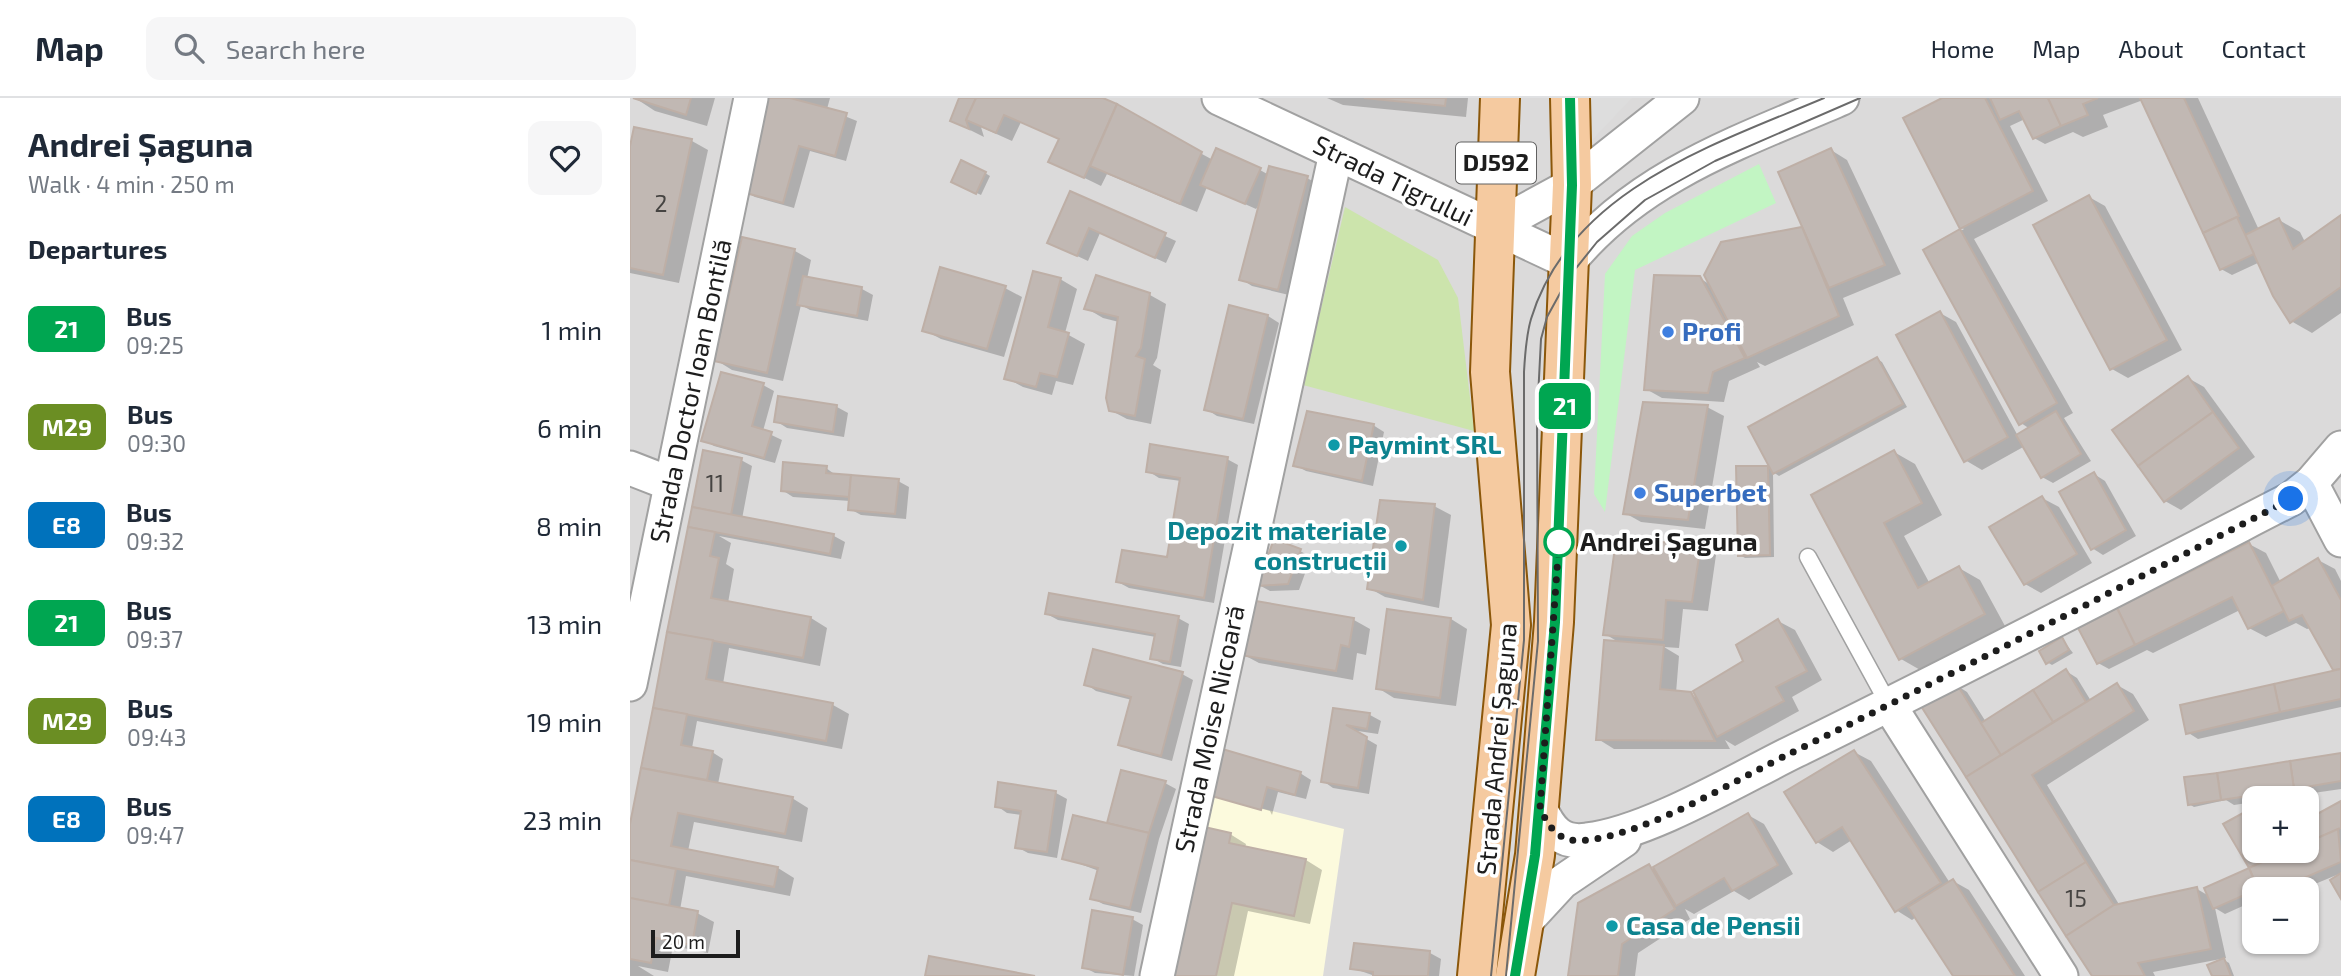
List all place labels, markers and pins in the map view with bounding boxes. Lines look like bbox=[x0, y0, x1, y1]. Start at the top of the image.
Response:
place label: Profi bbox=[1682, 315, 1742, 346]
marker: Profi bbox=[1660, 324, 1676, 340]
place label: Paymint SRL bbox=[1348, 428, 1501, 460]
marker: Paymint SRL bbox=[1326, 437, 1342, 453]
place label: Superbet bbox=[1654, 476, 1767, 507]
marker: Superbet bbox=[1632, 485, 1648, 501]
place label: Depozit materiale construcții bbox=[1167, 514, 1387, 578]
place label: Andrei Șaguna bbox=[1580, 525, 1758, 559]
marker: Andrei Șaguna bbox=[1544, 527, 1574, 557]
marker: Depozit materiale construcții bbox=[1393, 538, 1409, 554]
place label: Casa de Pensii bbox=[1626, 909, 1801, 940]
marker: Casa de Pensii bbox=[1604, 918, 1620, 934]

